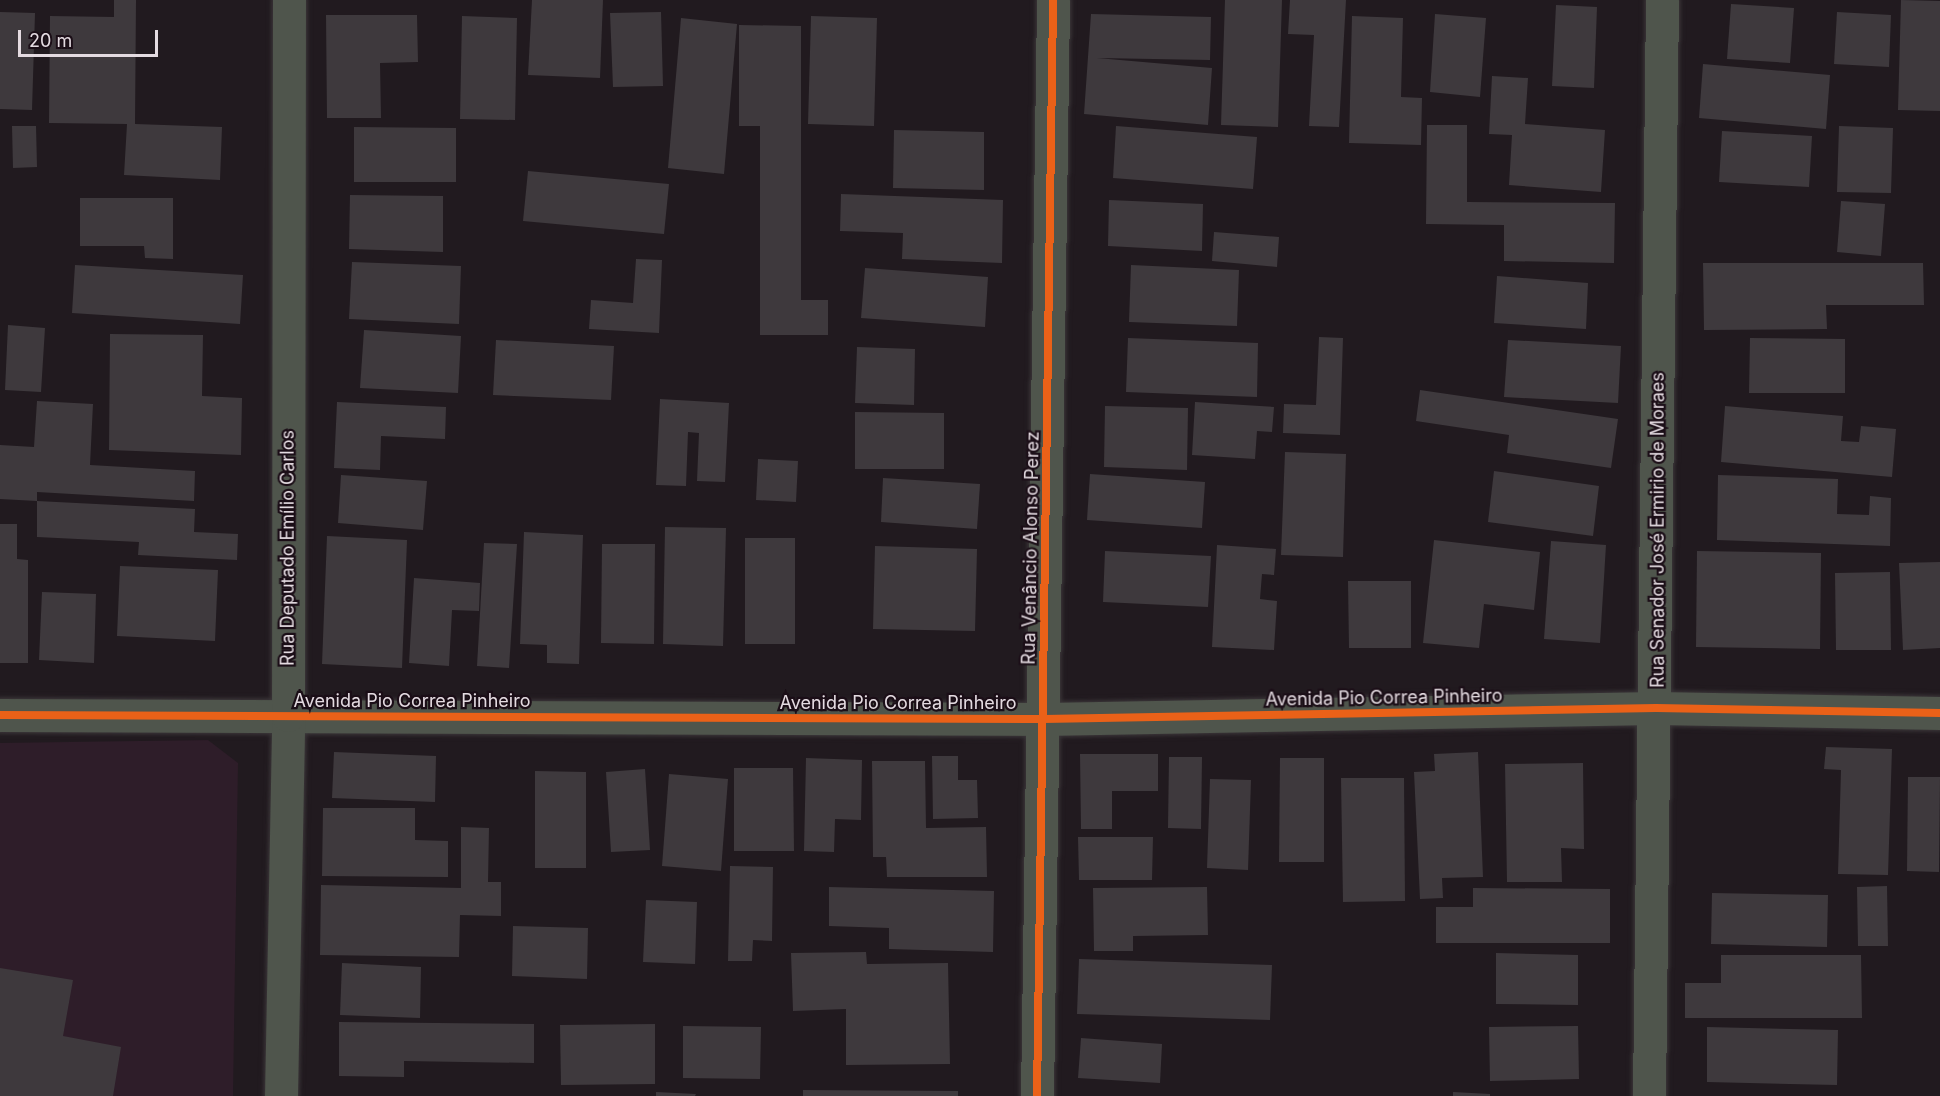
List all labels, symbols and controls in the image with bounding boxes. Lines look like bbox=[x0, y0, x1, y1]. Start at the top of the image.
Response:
scale bar bbox=[21, 18, 160, 56]
text: 20 m bbox=[29, 30, 72, 51]
street label: Rua Senador José Ermirio de Moraes bbox=[1647, 372, 1669, 688]
street label: Rua Deputado Emílio Carlos bbox=[277, 430, 299, 666]
street label: Rua Venâncio Alonso Perez bbox=[1018, 431, 1044, 665]
street label: Avenida Pio Correa Pinheiro bbox=[1265, 685, 1503, 711]
street label: Avenida Pio Correa Pinheiro bbox=[294, 690, 530, 712]
street label: Avenida Pio Correa Pinheiro bbox=[780, 692, 1016, 714]

